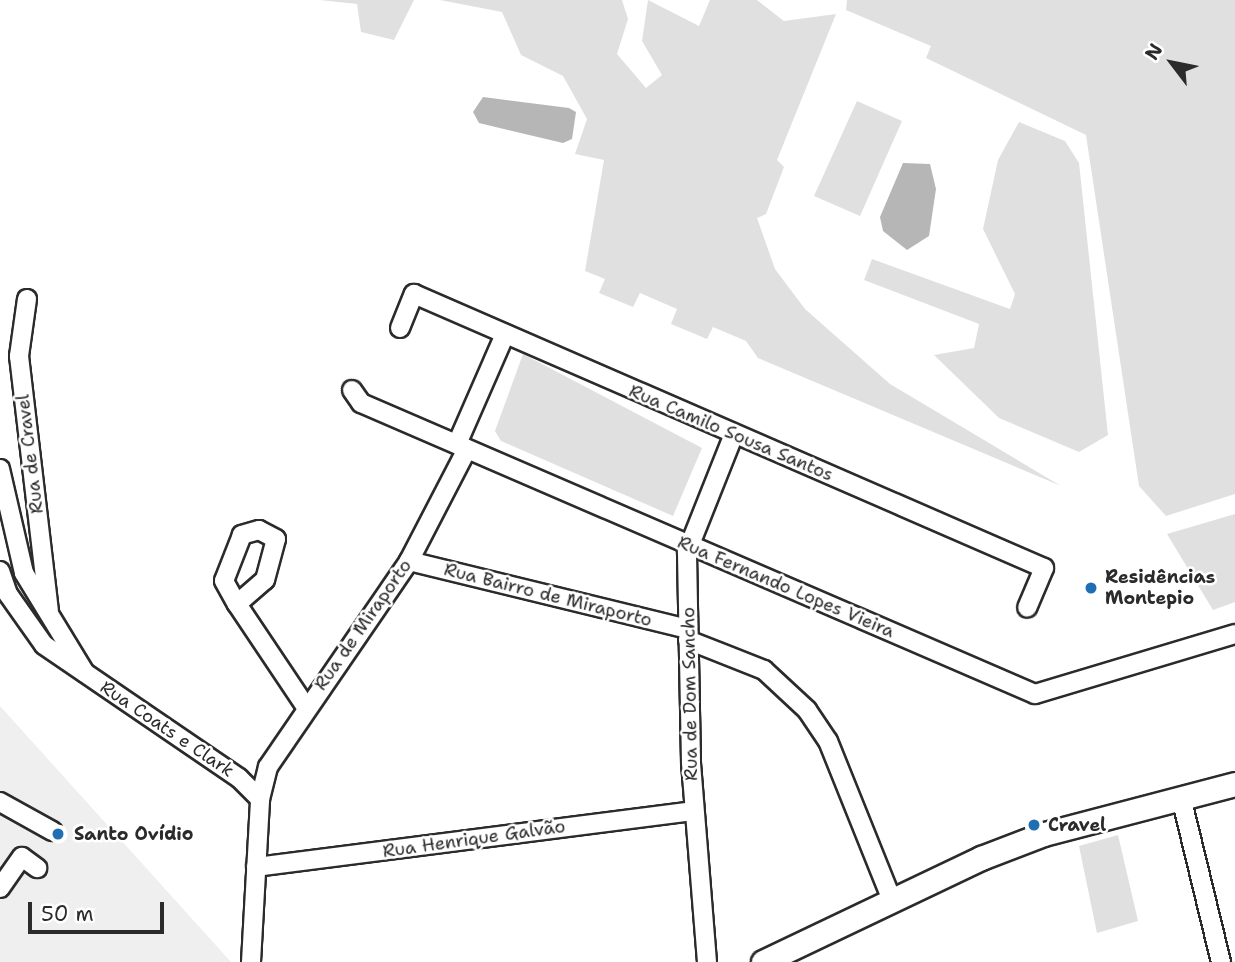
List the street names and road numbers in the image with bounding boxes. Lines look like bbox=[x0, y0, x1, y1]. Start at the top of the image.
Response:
street label: Rua Camilo Sousa Santos bbox=[626, 380, 836, 486]
street label: Rua de Cravel bbox=[12, 393, 48, 515]
street label: Rua Fernando Lopes Vieira bbox=[674, 531, 898, 643]
street label: Rua de Miraporto bbox=[310, 555, 416, 695]
street label: Rua Bairro de Miraporto bbox=[442, 559, 654, 631]
street label: Rua de Dom Sancho bbox=[678, 607, 702, 781]
street label: Rua Coats e Clark bbox=[96, 676, 238, 782]
street label: Rua Henrique Galvão bbox=[381, 815, 567, 863]

